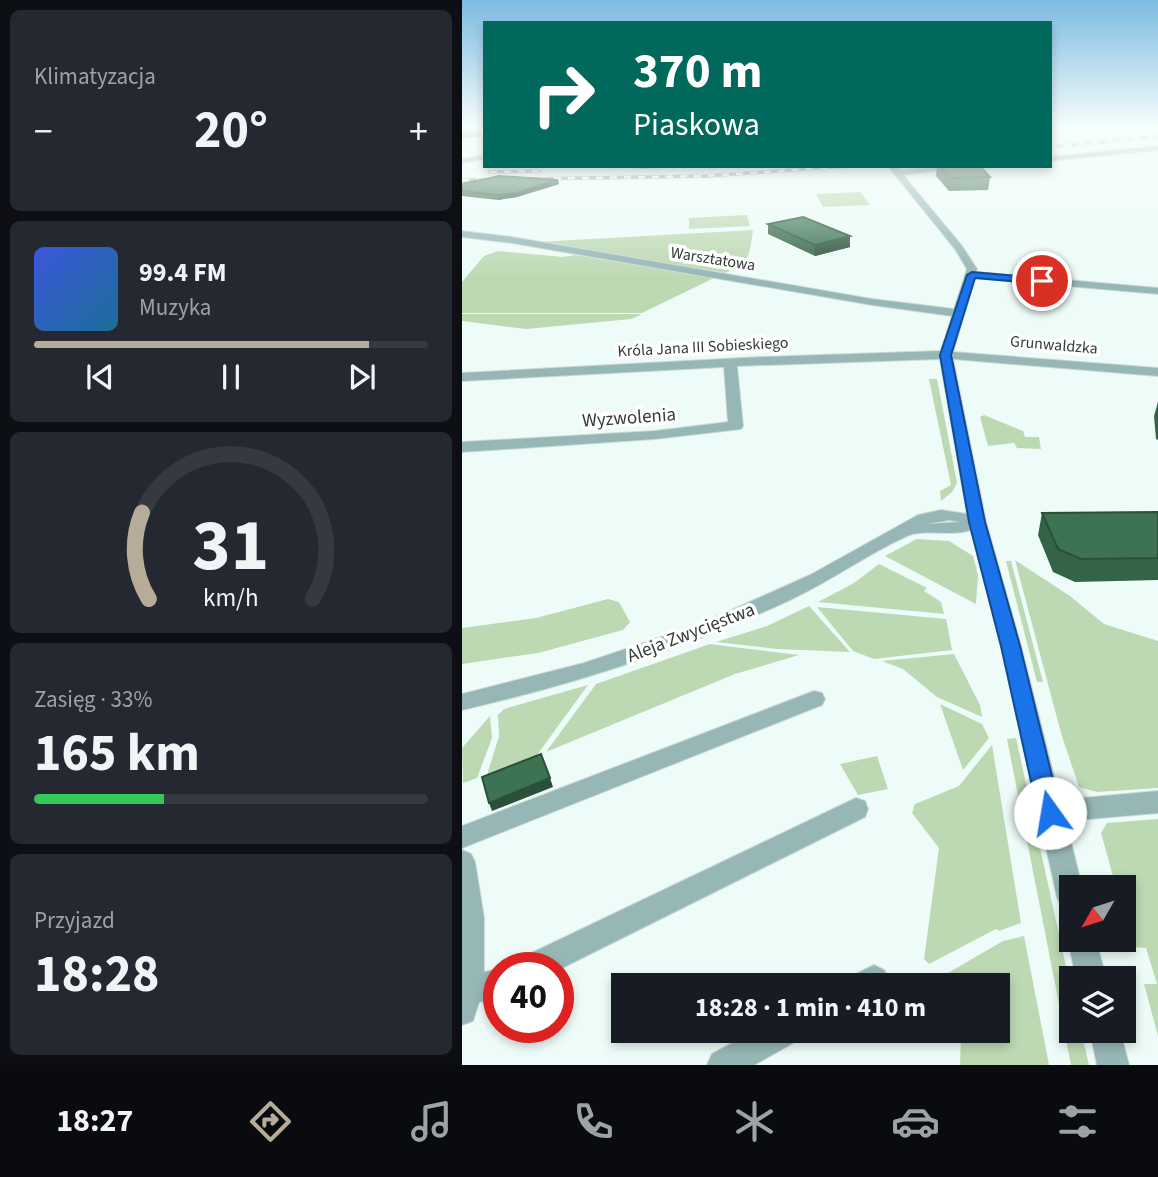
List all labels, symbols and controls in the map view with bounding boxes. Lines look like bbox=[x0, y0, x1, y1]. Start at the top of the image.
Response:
text: 370 m bbox=[633, 37, 762, 107]
icon: right bbox=[518, 49, 609, 140]
text: Klimatyzacja bbox=[34, 60, 156, 93]
text: 20° bbox=[194, 94, 268, 168]
text: Piaskowa bbox=[633, 102, 760, 148]
text: − bbox=[34, 105, 53, 159]
text: + bbox=[409, 105, 428, 159]
street label: Warsztatowa bbox=[669, 241, 757, 277]
pin bbox=[1012, 251, 1072, 311]
text: 99.4 FM bbox=[139, 254, 227, 291]
icon: arrive bbox=[1023, 262, 1061, 300]
text: Muzyka bbox=[139, 291, 211, 324]
street label: Grunwaldzka bbox=[1009, 330, 1099, 360]
street label: Króla Jana III Sobieskiego bbox=[617, 332, 789, 362]
icon: previous bbox=[81, 358, 119, 396]
icon: pause bbox=[212, 358, 250, 396]
icon: next bbox=[343, 358, 381, 396]
street label: Wyzwolenia bbox=[581, 401, 677, 435]
text: 31 bbox=[193, 494, 269, 598]
text: km/h bbox=[203, 579, 259, 615]
street label: Aleja Zwycięstwa bbox=[623, 596, 759, 670]
text: Zasięg · 33% bbox=[34, 683, 152, 716]
text: 165 km bbox=[34, 717, 200, 791]
position arrow bbox=[1013, 776, 1087, 850]
north arrow bbox=[1059, 875, 1136, 952]
map controls bbox=[1059, 875, 1136, 1043]
text: Przyjazd bbox=[34, 904, 115, 937]
text: 18:28 bbox=[34, 938, 159, 1012]
speed limit sign: 40 bbox=[483, 952, 574, 1043]
button: layers bbox=[1059, 966, 1136, 1043]
text: 18:28 · 1 min · 410 m bbox=[695, 989, 926, 1026]
icon: directions bbox=[246, 1097, 295, 1146]
icon: music bbox=[407, 1097, 456, 1146]
icon: phone bbox=[569, 1097, 618, 1146]
icon: climate bbox=[730, 1097, 779, 1146]
icon: car bbox=[891, 1097, 940, 1146]
icon: filters bbox=[1053, 1097, 1102, 1146]
text: 18:27 bbox=[56, 1098, 133, 1144]

